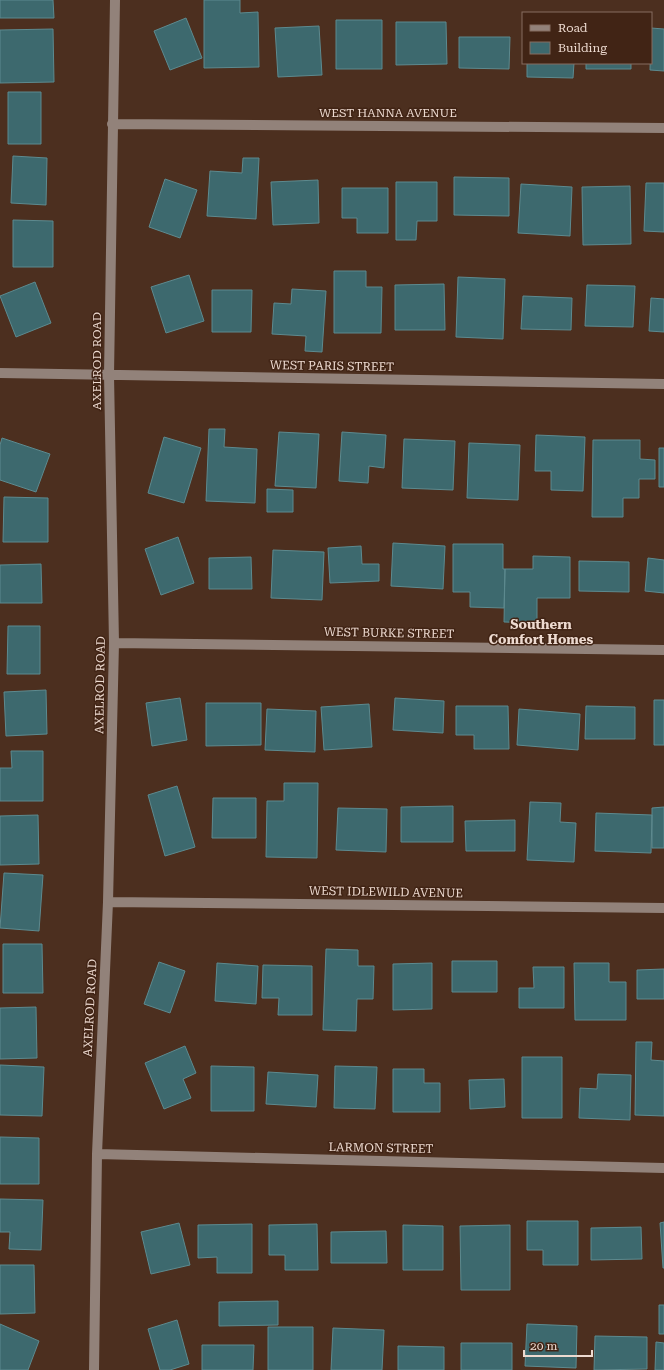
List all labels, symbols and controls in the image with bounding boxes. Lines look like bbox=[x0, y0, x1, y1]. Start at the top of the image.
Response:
legend bbox=[522, 12, 652, 64]
text: Road bbox=[558, 21, 588, 35]
text: Building bbox=[558, 41, 607, 55]
street label: WEST HANNA AVENUE bbox=[319, 106, 457, 120]
street label: AXELROD ROAD bbox=[90, 312, 104, 410]
street label: WEST PARIS STREET bbox=[270, 358, 394, 374]
district label: Southern Comfort Homes bbox=[489, 617, 593, 647]
street label: WEST BURKE STREET bbox=[324, 625, 454, 641]
street label: AXELROD ROAD bbox=[92, 636, 108, 734]
street label: WEST IDLEWILD AVENUE bbox=[309, 884, 463, 900]
street label: AXELROD ROAD bbox=[80, 959, 100, 1057]
street label: LARMON STREET bbox=[328, 1140, 434, 1156]
scale bar bbox=[524, 1332, 592, 1358]
text: 20 m bbox=[530, 1339, 557, 1353]

